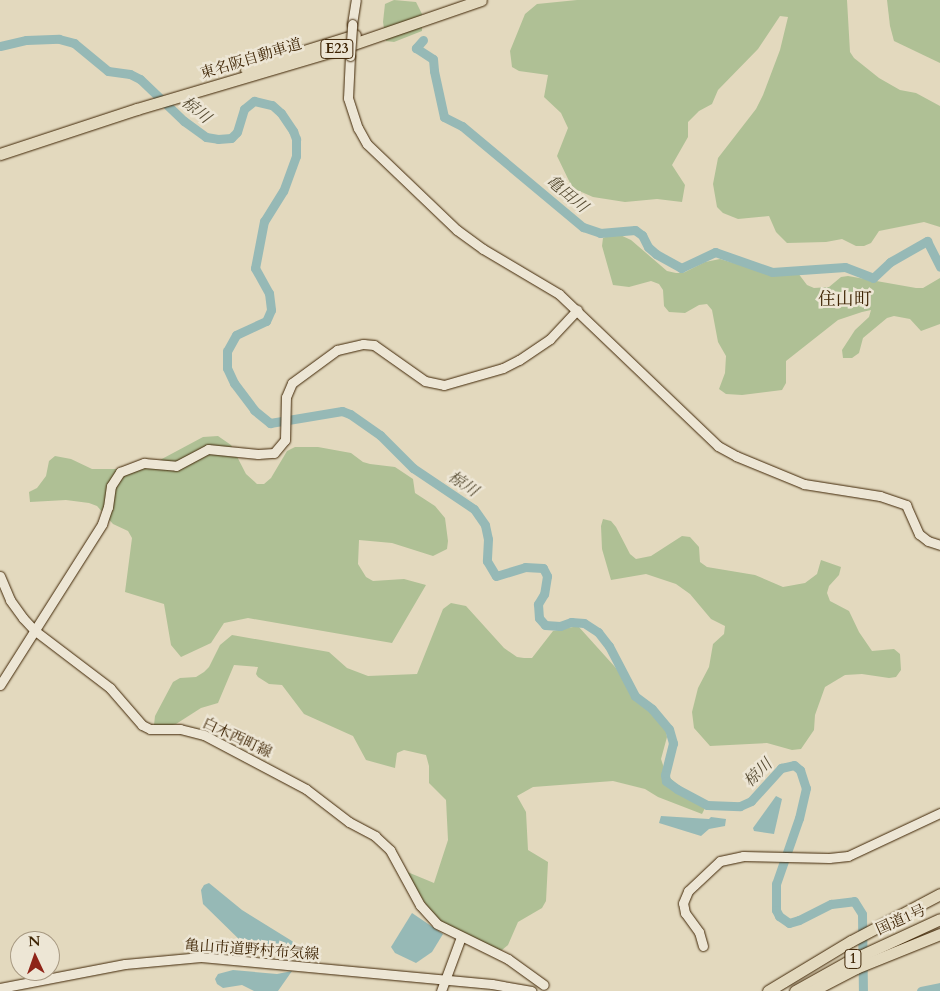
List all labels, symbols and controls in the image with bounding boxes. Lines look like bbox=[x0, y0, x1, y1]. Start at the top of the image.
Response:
street label: 東名阪自動車道 bbox=[198, 35, 304, 83]
road number: E23 bbox=[320, 38, 354, 61]
water label: 椋川 bbox=[178, 92, 214, 128]
water label: 亀田川 bbox=[542, 171, 592, 217]
district label: 住山町 bbox=[818, 289, 872, 311]
water label: 椋川 bbox=[444, 467, 482, 501]
street label: 白木西町線 bbox=[199, 714, 275, 762]
water label: 椋川 bbox=[740, 755, 776, 791]
street label: 国道1号 bbox=[873, 901, 929, 939]
north arrow bbox=[10, 931, 60, 981]
text: N bbox=[28, 932, 41, 951]
street label: 亀山市道野村布気線 bbox=[184, 936, 320, 964]
road number: 1 bbox=[844, 948, 862, 971]

